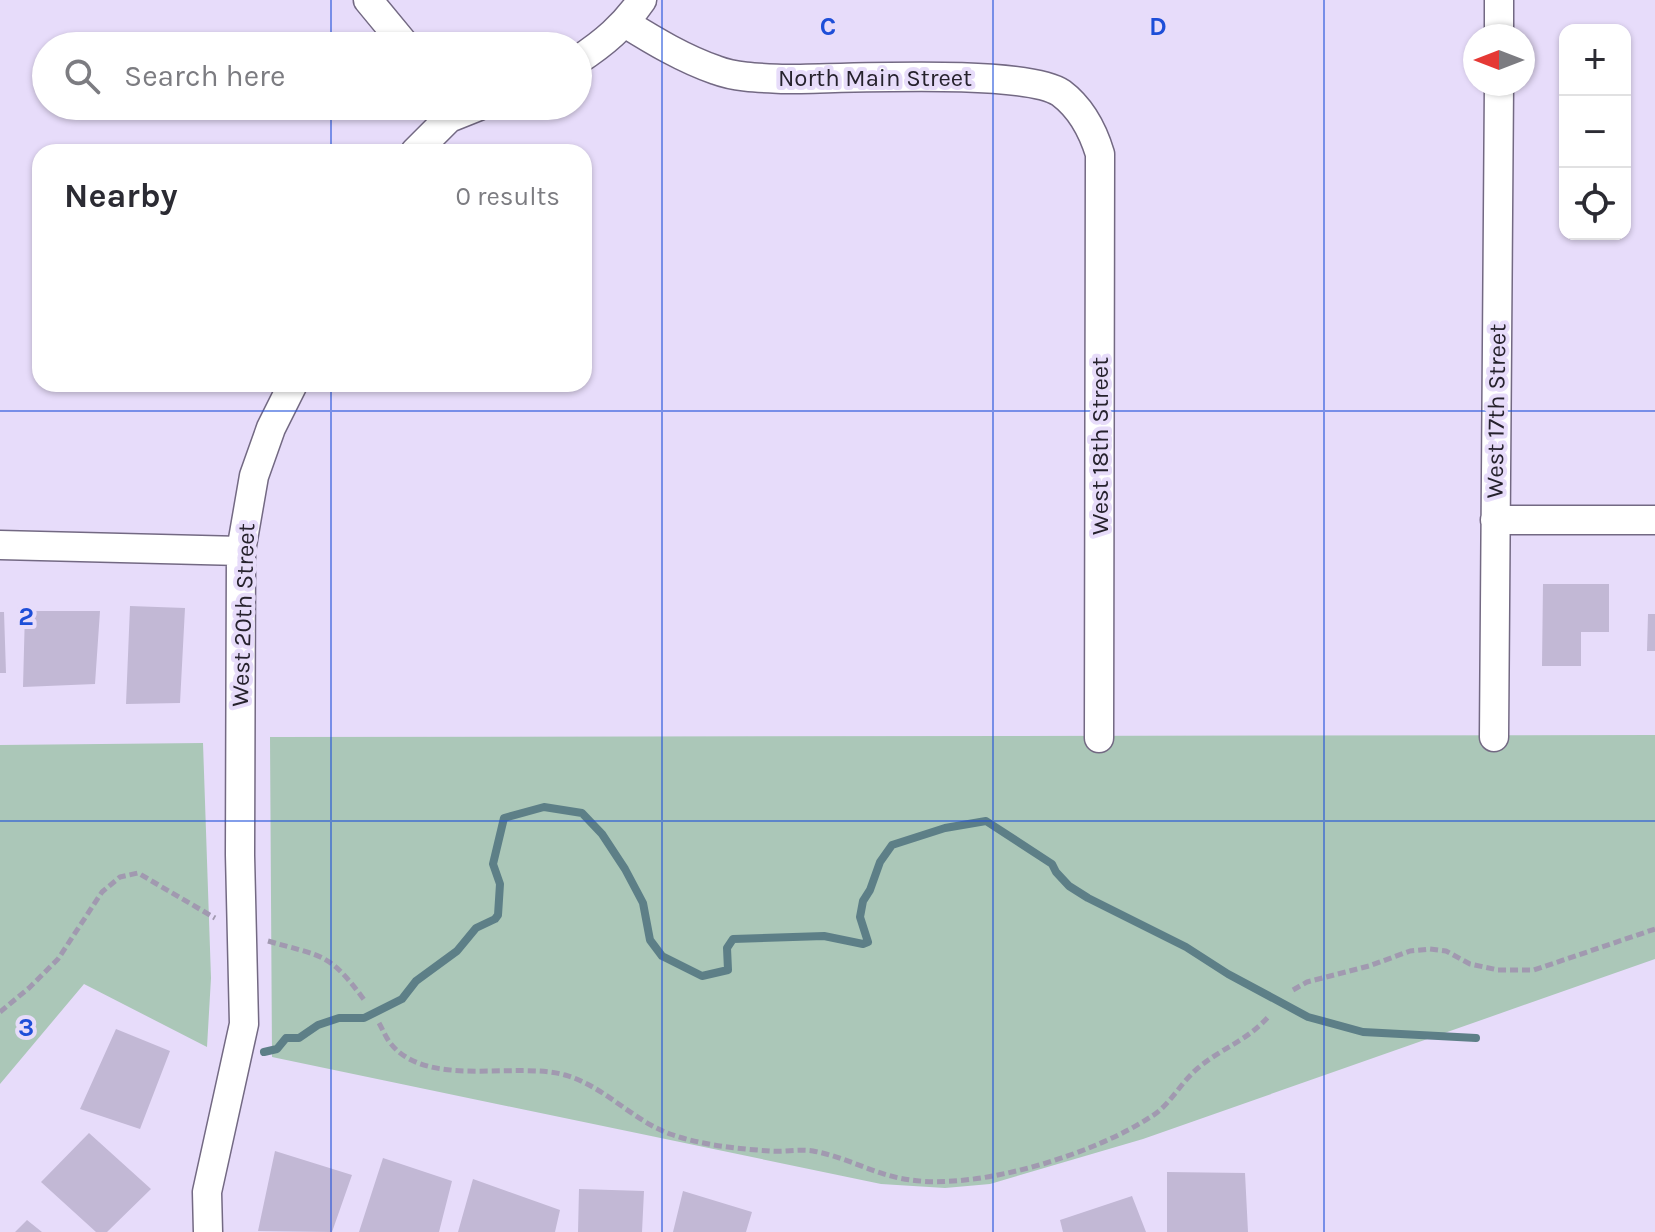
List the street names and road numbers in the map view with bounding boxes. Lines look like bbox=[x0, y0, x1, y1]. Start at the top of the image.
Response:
street label: North Main Street bbox=[778, 64, 972, 92]
street label: West 17th Street bbox=[1480, 323, 1512, 499]
street label: West 18th Street bbox=[1086, 357, 1114, 535]
street label: West 20th Street bbox=[226, 523, 260, 707]

